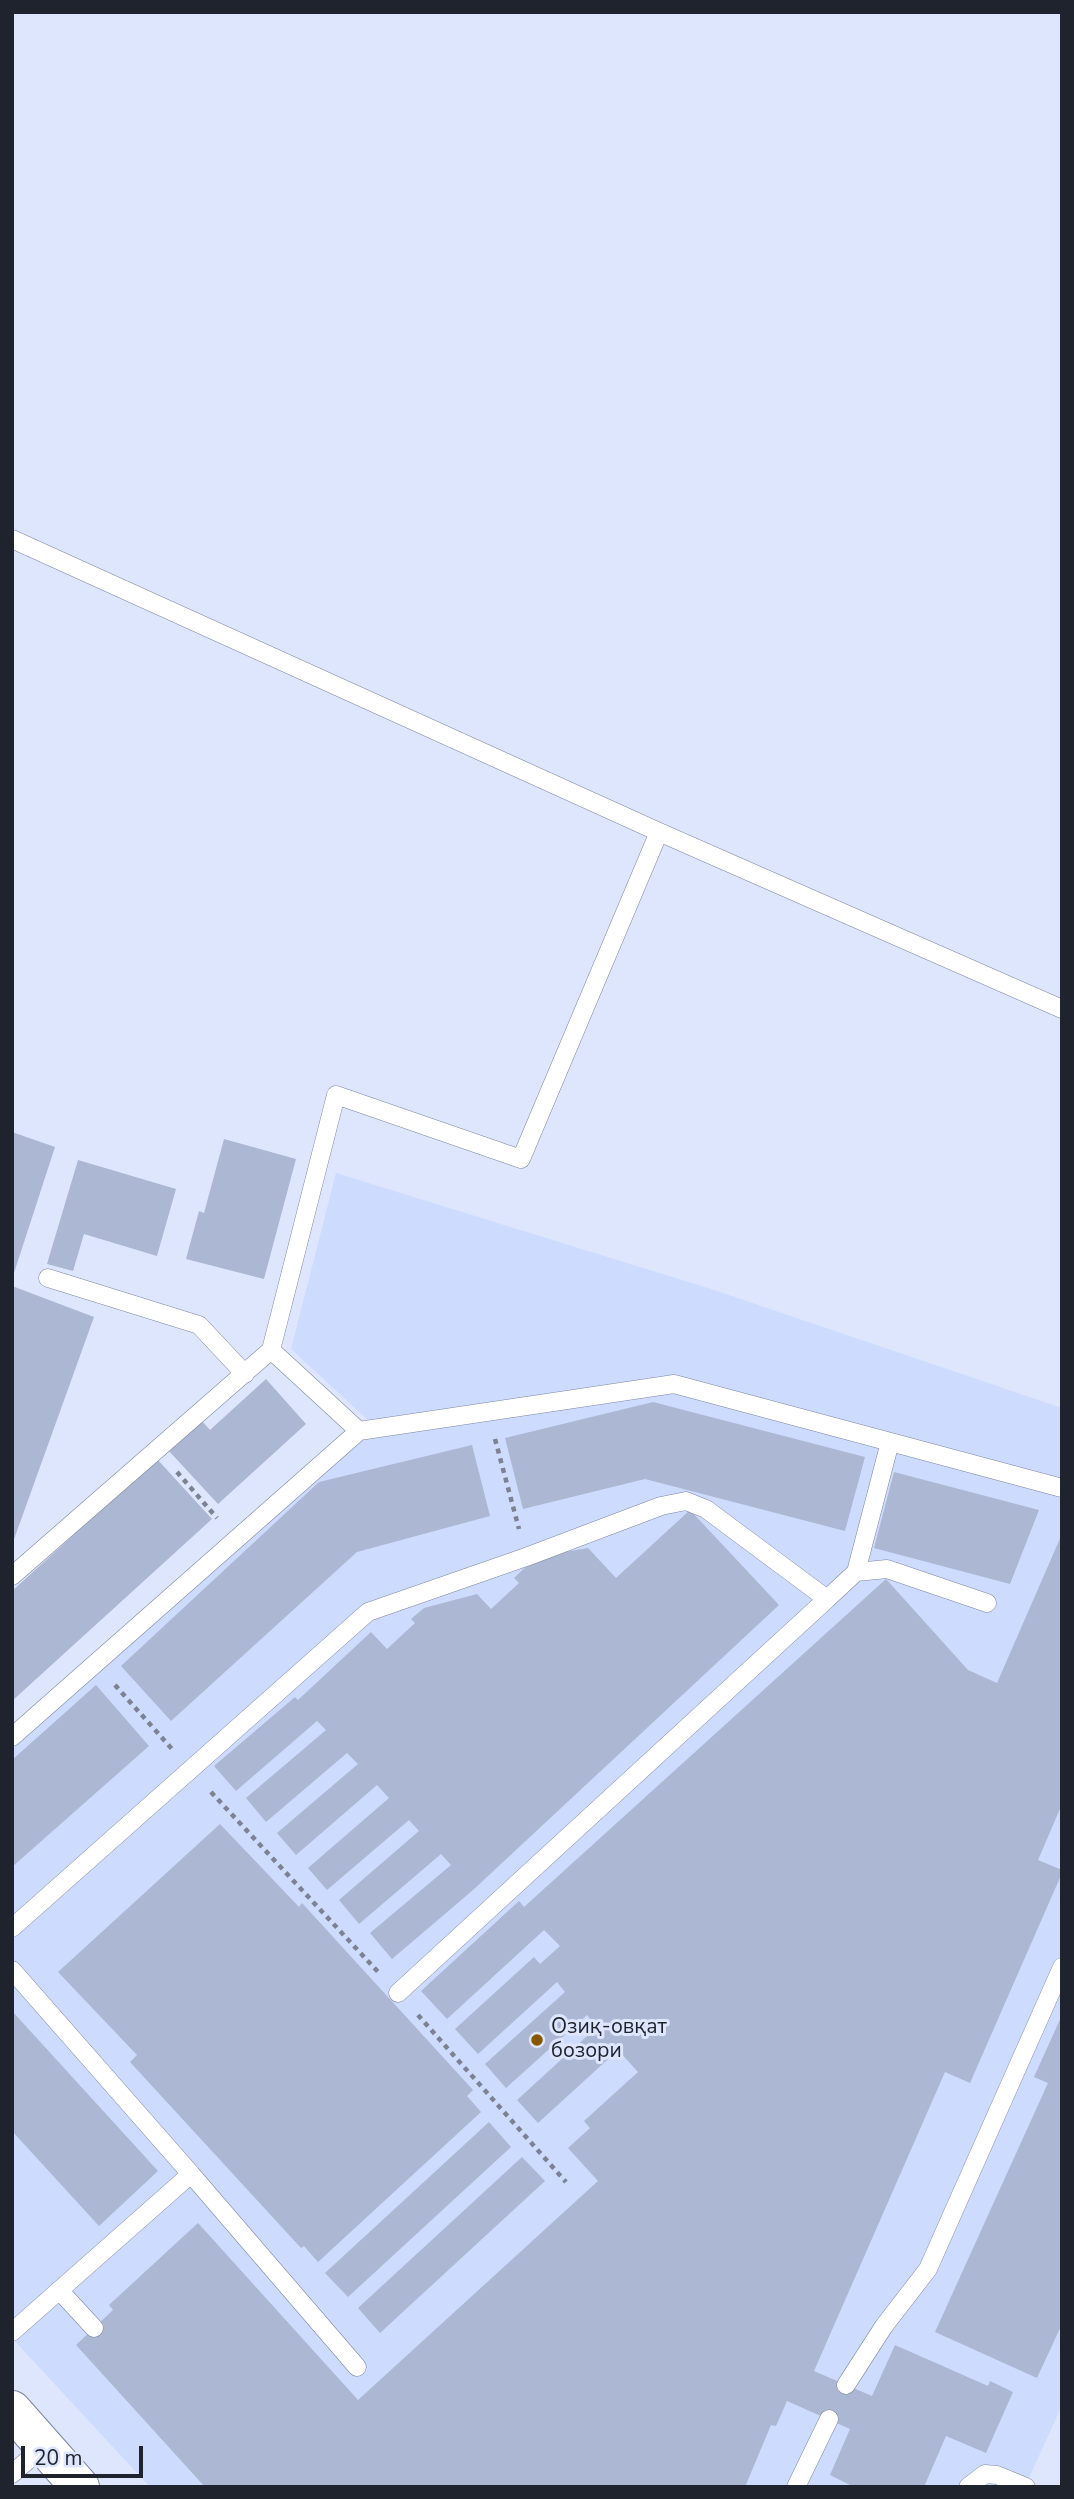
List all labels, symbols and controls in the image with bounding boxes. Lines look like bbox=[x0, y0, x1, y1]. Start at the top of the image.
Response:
place label: Озиқ-овқат бозори bbox=[551, 2015, 667, 2065]
marker: Озиқ-овқат бозори bbox=[529, 2032, 545, 2048]
scale bar bbox=[24, 2432, 147, 2476]
text: 20 m bbox=[34, 2444, 83, 2472]

